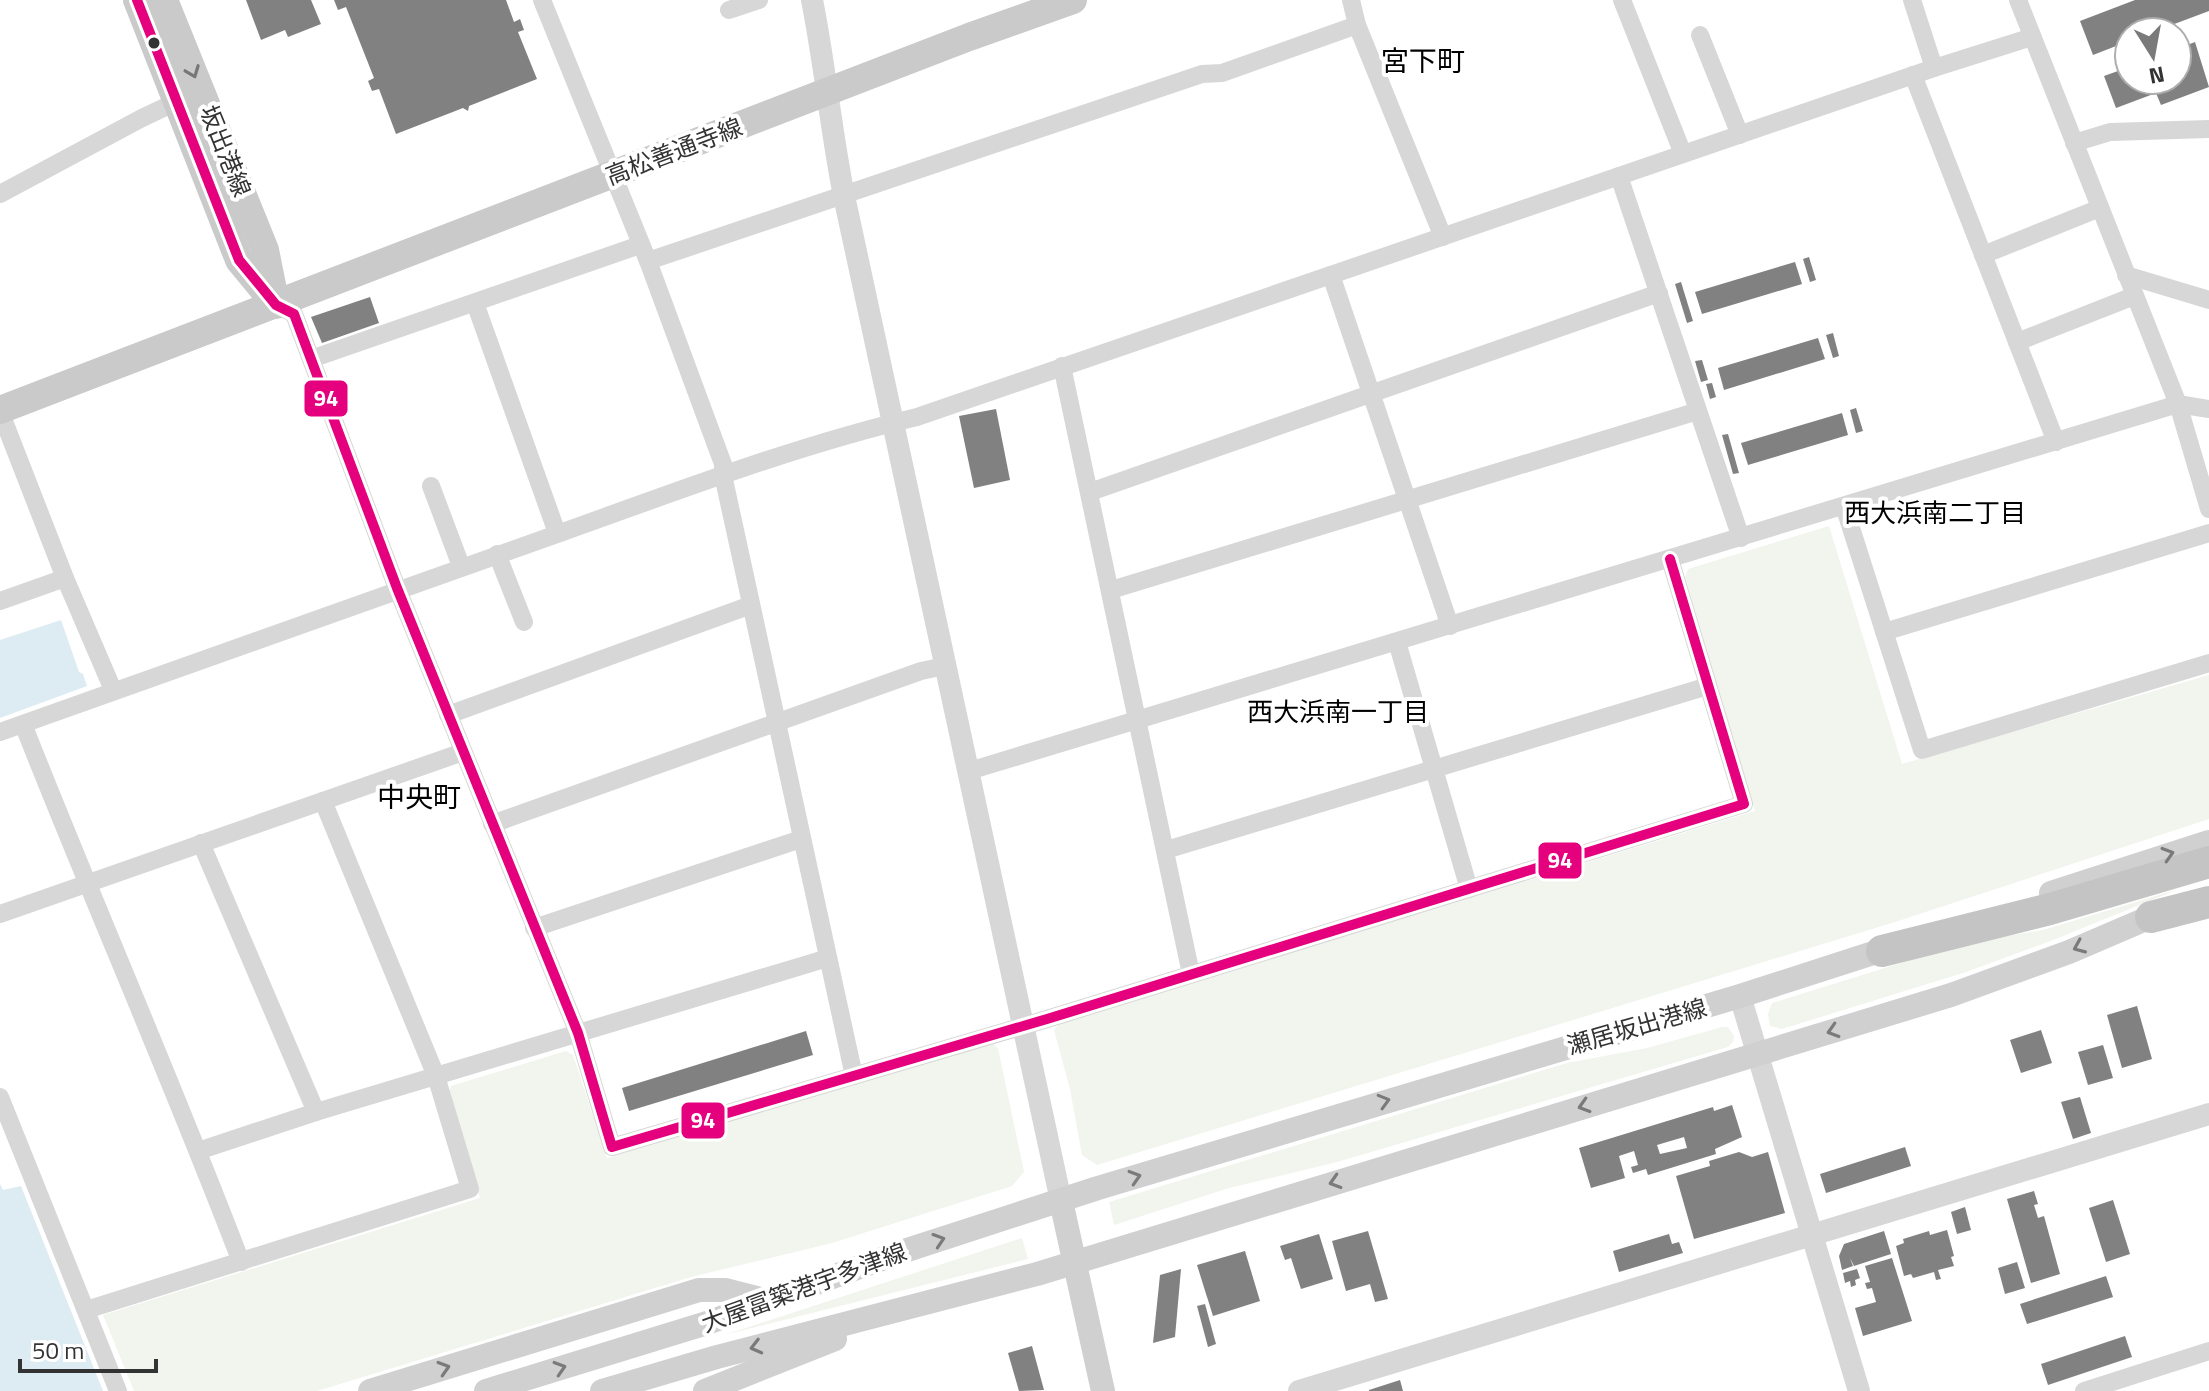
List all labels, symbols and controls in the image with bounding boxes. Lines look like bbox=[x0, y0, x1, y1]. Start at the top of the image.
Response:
north arrow bbox=[2113, 16, 2193, 96]
unlabelled marker bbox=[146, 35, 162, 51]
district label: 宮下町 bbox=[1381, 39, 1465, 82]
text: N bbox=[2146, 57, 2168, 94]
one-way arrow bbox=[183, 65, 200, 79]
street label: 坂出港線 bbox=[191, 99, 261, 202]
street label: 高松善通寺線 bbox=[600, 108, 747, 194]
line badge: 94 bbox=[303, 379, 349, 418]
text: 94 bbox=[314, 381, 338, 415]
district label: 西大浜南二丁目 bbox=[1844, 493, 2026, 532]
district label: 西大浜南一丁目 bbox=[1247, 692, 1429, 731]
district label: 中央町 bbox=[377, 775, 461, 818]
line badge: 94 bbox=[1537, 841, 1583, 880]
text: 94 bbox=[1548, 843, 1572, 877]
one-way arrow bbox=[2161, 847, 2174, 863]
one-way arrow bbox=[2073, 938, 2087, 954]
street label: 瀬居坂出港線 bbox=[1563, 989, 1711, 1063]
one-way arrow bbox=[1827, 1022, 1840, 1038]
one-way arrow bbox=[1376, 1094, 1390, 1110]
one-way arrow bbox=[1578, 1097, 1592, 1113]
line badge: 94 bbox=[680, 1101, 726, 1140]
text: 94 bbox=[691, 1103, 715, 1137]
one-way arrow bbox=[1128, 1170, 1141, 1186]
one-way arrow bbox=[1329, 1173, 1343, 1189]
street label: 大屋冨築港宇多津線 bbox=[696, 1233, 911, 1341]
one-way arrow bbox=[932, 1233, 945, 1249]
scale bar bbox=[20, 1323, 156, 1373]
text: 50 m bbox=[32, 1332, 84, 1368]
one-way arrow bbox=[749, 1337, 763, 1354]
one-way arrow bbox=[437, 1361, 451, 1377]
one-way arrow bbox=[553, 1361, 567, 1377]

